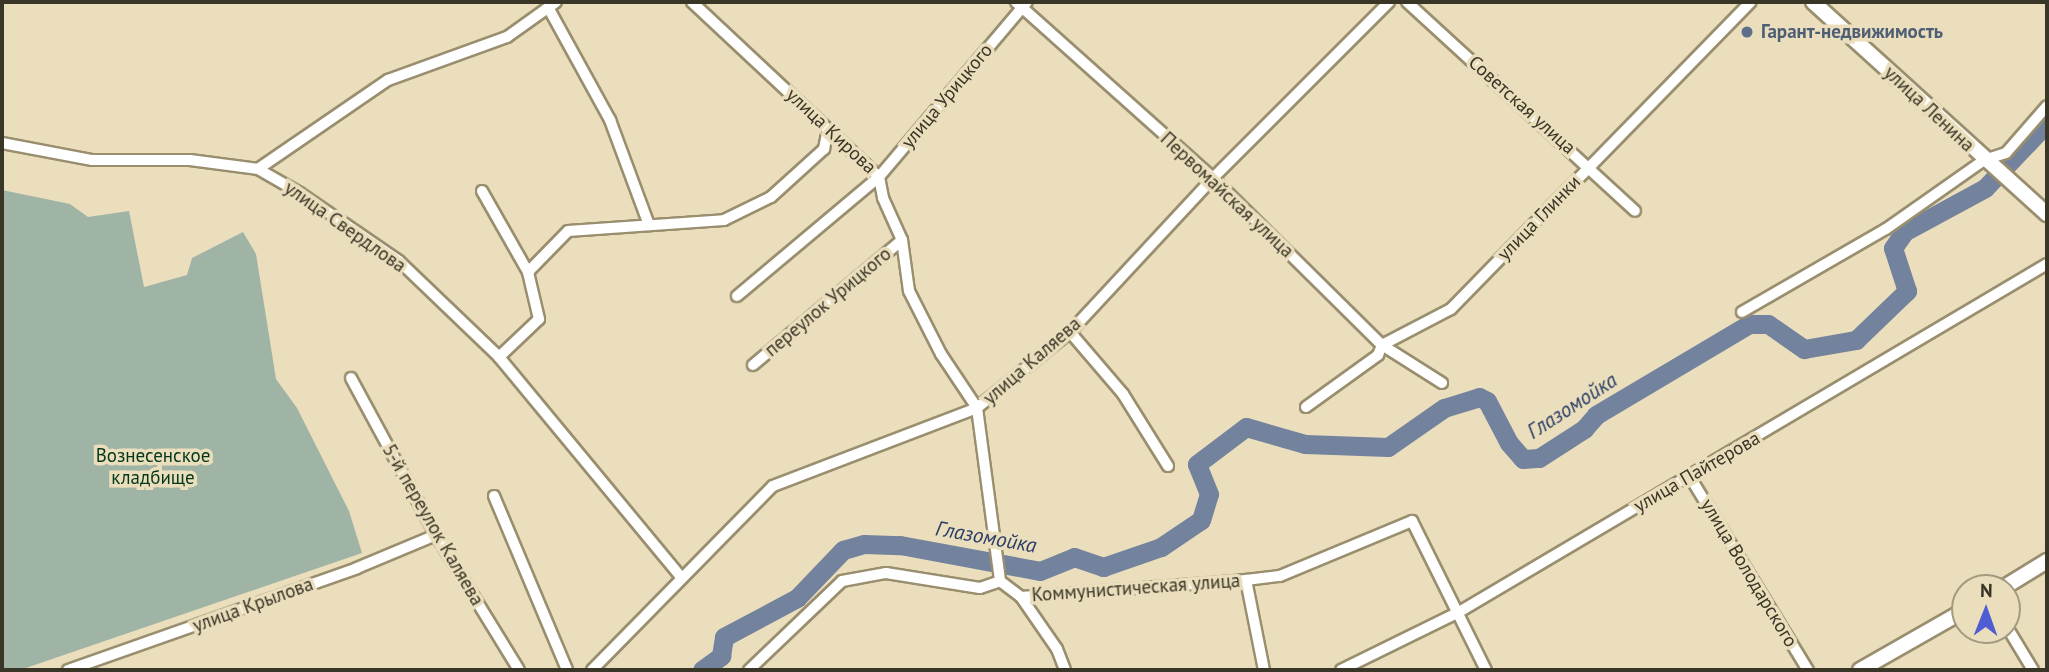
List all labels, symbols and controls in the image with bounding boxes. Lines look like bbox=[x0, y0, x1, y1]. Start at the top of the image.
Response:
place label: Гарант-недвижимость bbox=[1761, 21, 1943, 43]
marker: Гарант-недвижимость bbox=[1739, 24, 1755, 40]
street label: улица Урицкого bbox=[896, 39, 998, 153]
street label: Советская улица bbox=[1464, 51, 1580, 159]
street label: улица Ленина bbox=[1879, 61, 1979, 157]
street label: улица Кирова bbox=[781, 84, 881, 178]
street label: Первомайская улица bbox=[1156, 127, 1298, 263]
street label: улица Глинки bbox=[1493, 171, 1585, 265]
street label: улица Свердлова bbox=[280, 177, 410, 277]
street label: переулок Урицкого bbox=[760, 242, 896, 362]
street label: улица Каляева bbox=[979, 313, 1085, 409]
water label: Глазомойка bbox=[1522, 368, 1622, 444]
street label: улица Пайтерова bbox=[1630, 427, 1764, 517]
street label: 5-й переулок Каляева bbox=[377, 440, 489, 610]
park label: Вознесенское кладбище bbox=[96, 445, 210, 489]
street label: улица Володарского bbox=[1696, 495, 1802, 651]
water label: Глазомойка bbox=[933, 516, 1039, 558]
street label: Коммунистическая улица bbox=[1031, 569, 1241, 607]
street label: улица Крылова bbox=[190, 573, 316, 637]
north arrow bbox=[1951, 574, 2021, 644]
text: N bbox=[1980, 578, 1993, 602]

